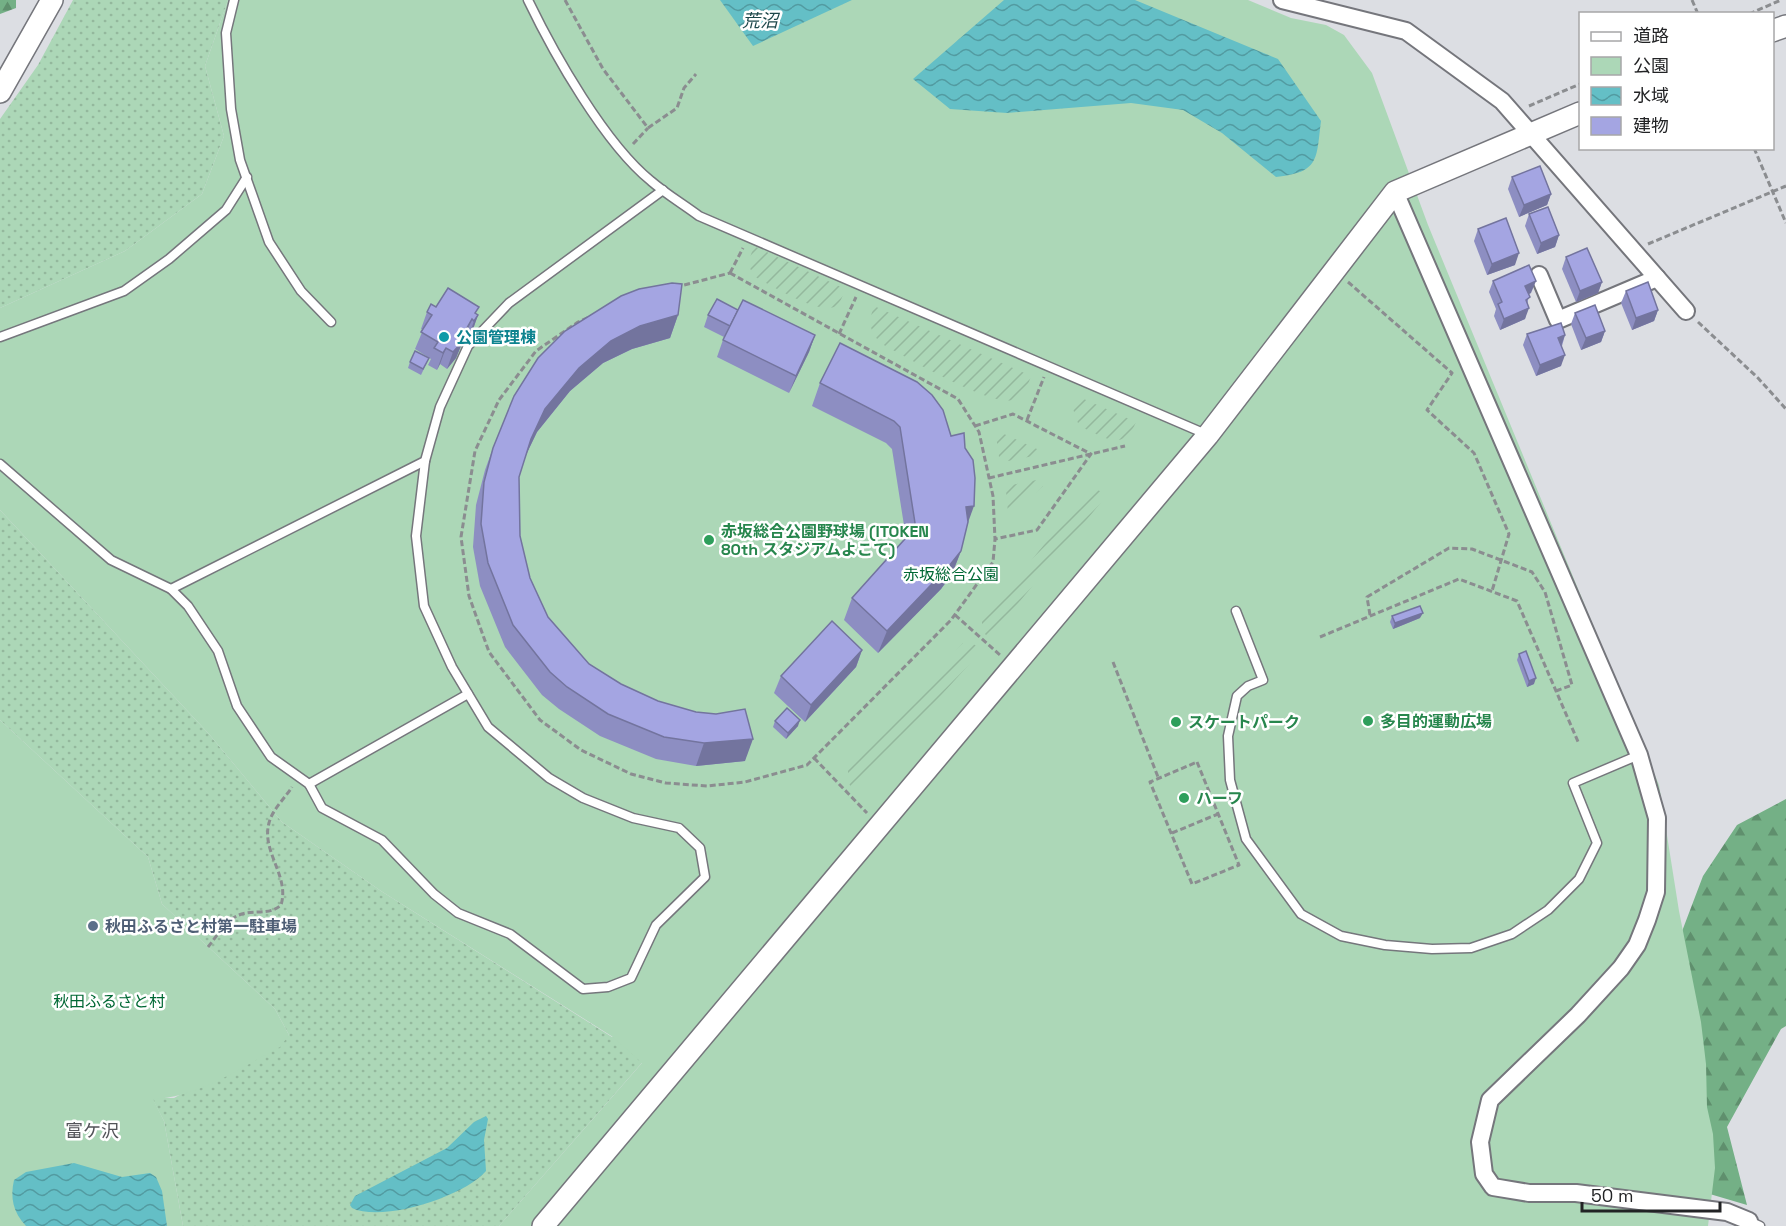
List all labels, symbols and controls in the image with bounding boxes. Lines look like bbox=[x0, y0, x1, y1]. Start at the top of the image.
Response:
water label: 荒沼 bbox=[742, 9, 781, 32]
legend bbox=[1579, 12, 1774, 150]
text: 道路 bbox=[1633, 24, 1669, 47]
text: 公園 bbox=[1633, 54, 1669, 77]
text: 水域 bbox=[1633, 84, 1669, 107]
text: 建物 bbox=[1633, 114, 1669, 137]
place label: 公園管理棟 bbox=[456, 327, 536, 348]
marker: 公園管理棟 bbox=[437, 330, 451, 344]
place label: 赤坂総合公園野球場 (ITOKEN 80th スタジアムよこて) bbox=[721, 521, 929, 560]
marker: 赤坂総合公園野球場 (ITOKEN 80th スタジアムよこて) bbox=[702, 533, 716, 547]
park label: 赤坂総合公園 bbox=[903, 564, 999, 585]
place label: 多目的運動広場 bbox=[1380, 711, 1492, 732]
place label: スケートパーク bbox=[1188, 712, 1300, 733]
marker: 多目的運動広場 bbox=[1361, 714, 1375, 728]
marker: スケートパーク bbox=[1169, 715, 1183, 729]
place label: ハーフ bbox=[1196, 788, 1243, 809]
marker: ハーフ bbox=[1177, 791, 1191, 805]
place label: 秋田ふるさと村第一駐車場 bbox=[105, 916, 297, 937]
marker: 秋田ふるさと村第一駐車場 bbox=[86, 919, 100, 933]
park label: 秋田ふるさと村 bbox=[53, 991, 165, 1012]
district label: 富ケ沢 bbox=[65, 1119, 119, 1142]
scale bar bbox=[1582, 1175, 1720, 1213]
text: 50 m bbox=[1591, 1184, 1633, 1207]

